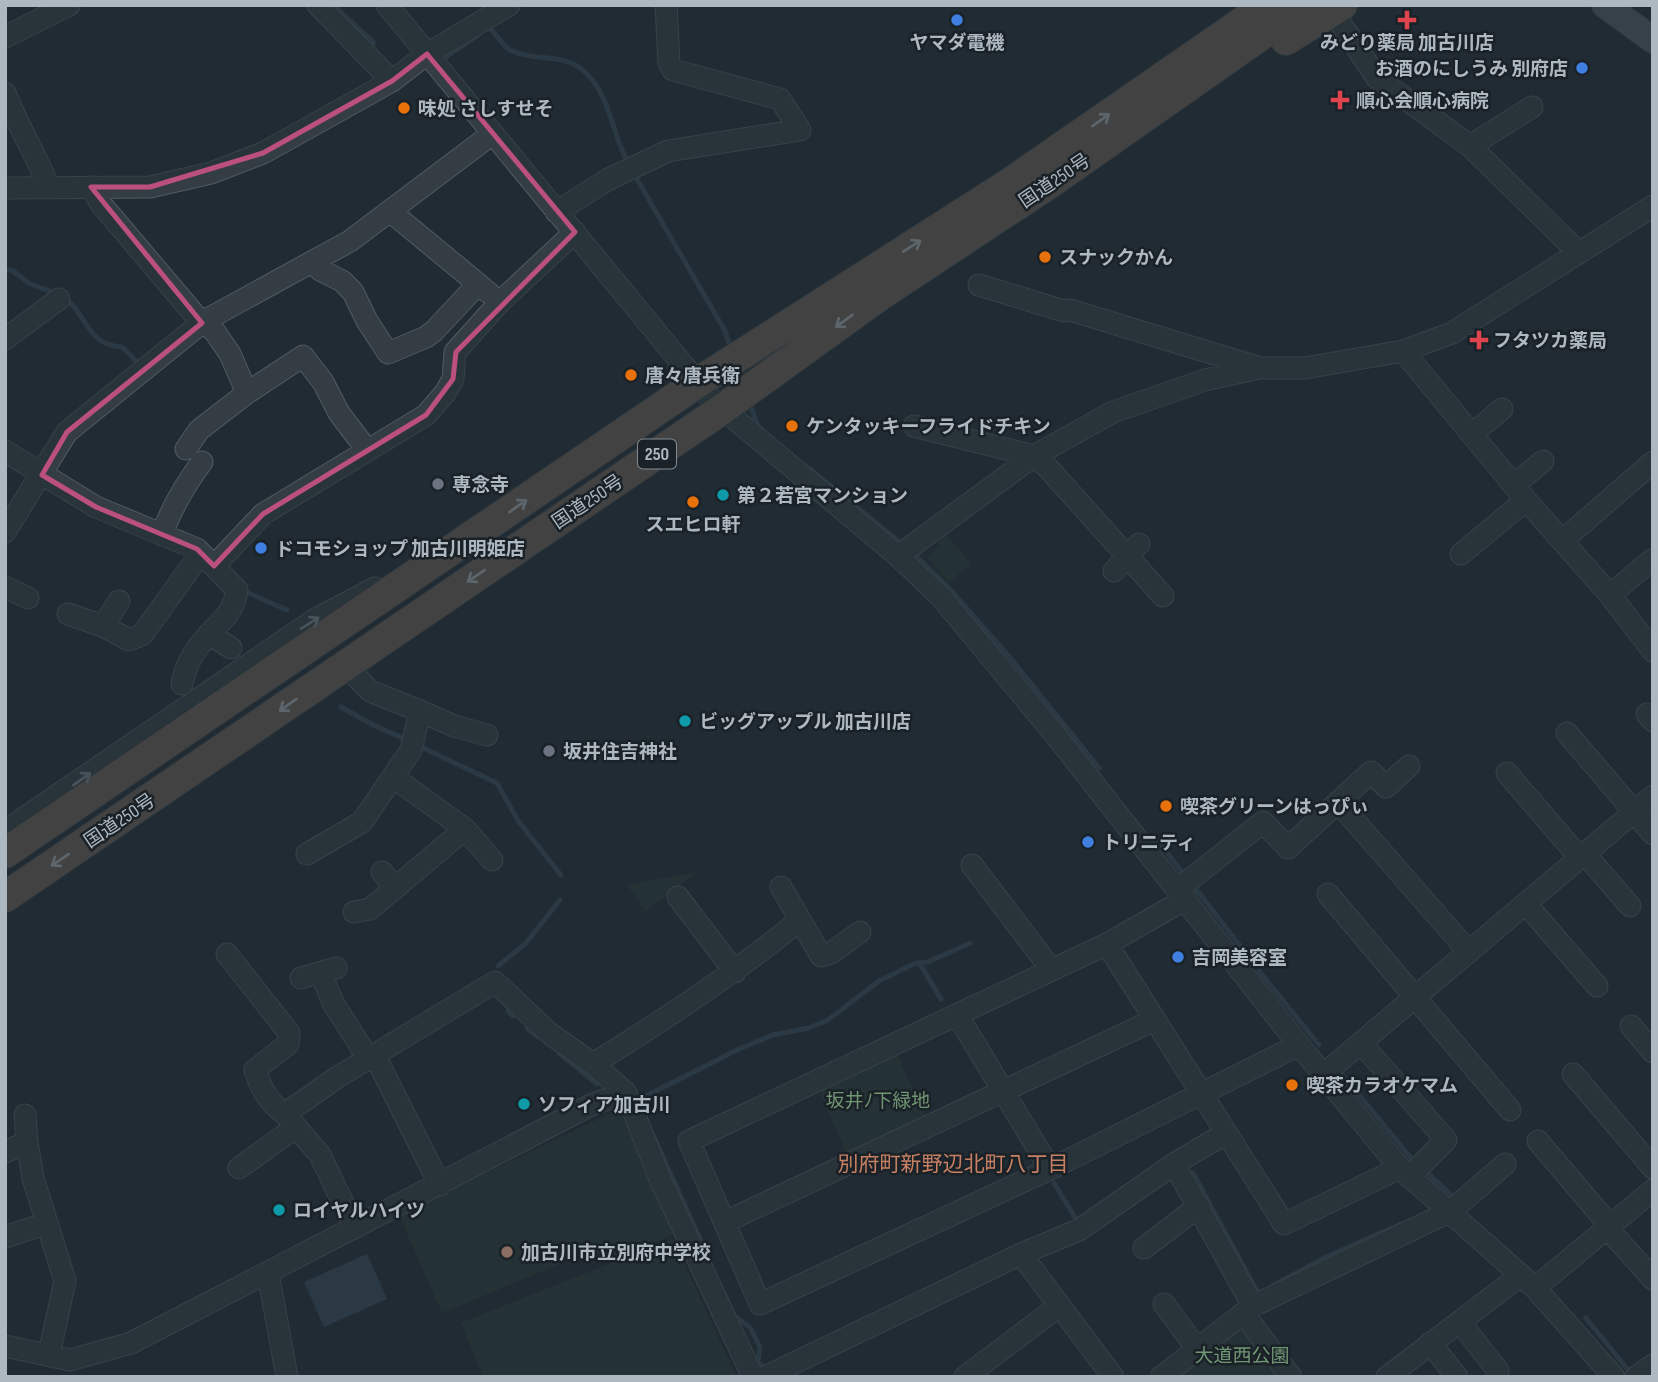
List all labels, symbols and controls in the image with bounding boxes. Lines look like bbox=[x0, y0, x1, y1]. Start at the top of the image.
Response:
marker: ヤマダ電機 bbox=[949, 12, 965, 28]
marker: みどり薬局 加古川店 bbox=[1399, 12, 1415, 28]
place label: ヤマダ電機 bbox=[909, 32, 1005, 55]
place label: みどり薬局 加古川店 bbox=[1320, 32, 1494, 55]
place label: お酒のにしうみ 別府店 bbox=[1375, 58, 1568, 81]
marker: お酒のにしうみ 別府店 bbox=[1574, 60, 1590, 76]
marker: 順心会順心病院 bbox=[1330, 90, 1350, 110]
place label: 順心会順心病院 bbox=[1356, 90, 1489, 113]
place label: 味処 さしすせそ bbox=[418, 98, 554, 121]
marker: 味処 さしすせそ bbox=[396, 100, 412, 116]
one-way arrow bbox=[1091, 113, 1110, 127]
street label: 国道250号 bbox=[1015, 149, 1095, 213]
one-way arrow bbox=[902, 238, 921, 253]
place label: スナックかん bbox=[1059, 247, 1173, 270]
marker: スナックかん bbox=[1037, 249, 1053, 265]
one-way arrow bbox=[835, 314, 854, 329]
place label: フタツカ薬局 bbox=[1493, 330, 1607, 353]
marker: フタツカ薬局 bbox=[1471, 332, 1487, 348]
place label: 唐々唐兵衛 bbox=[645, 365, 740, 388]
marker: 唐々唐兵衛 bbox=[623, 367, 639, 383]
place label: ケンタッキーフライドチキン bbox=[806, 416, 1051, 439]
marker: ケンタッキーフライドチキン bbox=[784, 418, 800, 434]
road number: 250 bbox=[638, 440, 676, 468]
street label: 国道250号 bbox=[548, 470, 628, 534]
place label: 専念寺 bbox=[452, 474, 509, 497]
marker: 専念寺 bbox=[430, 476, 446, 492]
place label: 第２若宮マンション bbox=[737, 485, 908, 508]
marker: 第２若宮マンション bbox=[715, 487, 731, 503]
marker: スエヒロ軒 bbox=[685, 494, 701, 510]
one-way arrow bbox=[508, 499, 527, 513]
place label: スエヒロ軒 bbox=[645, 514, 741, 537]
place label: ドコモショップ 加古川明姫店 bbox=[275, 538, 525, 561]
marker: ドコモショップ 加古川明姫店 bbox=[253, 540, 269, 556]
one-way arrow bbox=[467, 569, 486, 583]
one-way arrow bbox=[300, 615, 320, 629]
one-way arrow bbox=[279, 698, 298, 712]
place label: ビッグアップル 加古川店 bbox=[699, 711, 911, 734]
marker: ビッグアップル 加古川店 bbox=[677, 713, 693, 729]
place label: 坂井住吉神社 bbox=[563, 741, 677, 764]
marker: 坂井住吉神社 bbox=[541, 743, 557, 759]
one-way arrow bbox=[72, 772, 91, 786]
street label: 国道250号 bbox=[80, 789, 160, 853]
place label: 喫茶グリーンはっぴぃ bbox=[1180, 796, 1369, 819]
marker: 喫茶グリーンはっぴぃ bbox=[1158, 798, 1174, 814]
place label: トリニティ bbox=[1102, 832, 1196, 855]
marker: トリニティ bbox=[1080, 834, 1096, 850]
one-way arrow bbox=[50, 853, 70, 867]
place label: 吉岡美容室 bbox=[1192, 947, 1287, 970]
marker: 吉岡美容室 bbox=[1170, 949, 1186, 965]
place label: 喫茶カラオケマム bbox=[1306, 1075, 1458, 1098]
marker: 喫茶カラオケマム bbox=[1284, 1077, 1300, 1093]
park label: 坂井ﾉ下緑地 bbox=[826, 1090, 930, 1113]
place label: ソフィア加古川 bbox=[538, 1094, 671, 1117]
marker: ソフィア加古川 bbox=[516, 1096, 532, 1112]
district label: 別府町新野辺北町八丁目 bbox=[838, 1152, 1069, 1177]
place label: ロイヤルハイツ bbox=[293, 1200, 425, 1223]
marker: ロイヤルハイツ bbox=[271, 1202, 287, 1218]
place label: 加古川市立別府中学校 bbox=[521, 1242, 711, 1265]
marker: 加古川市立別府中学校 bbox=[499, 1244, 515, 1260]
park label: 大道西公園 bbox=[1194, 1345, 1290, 1368]

